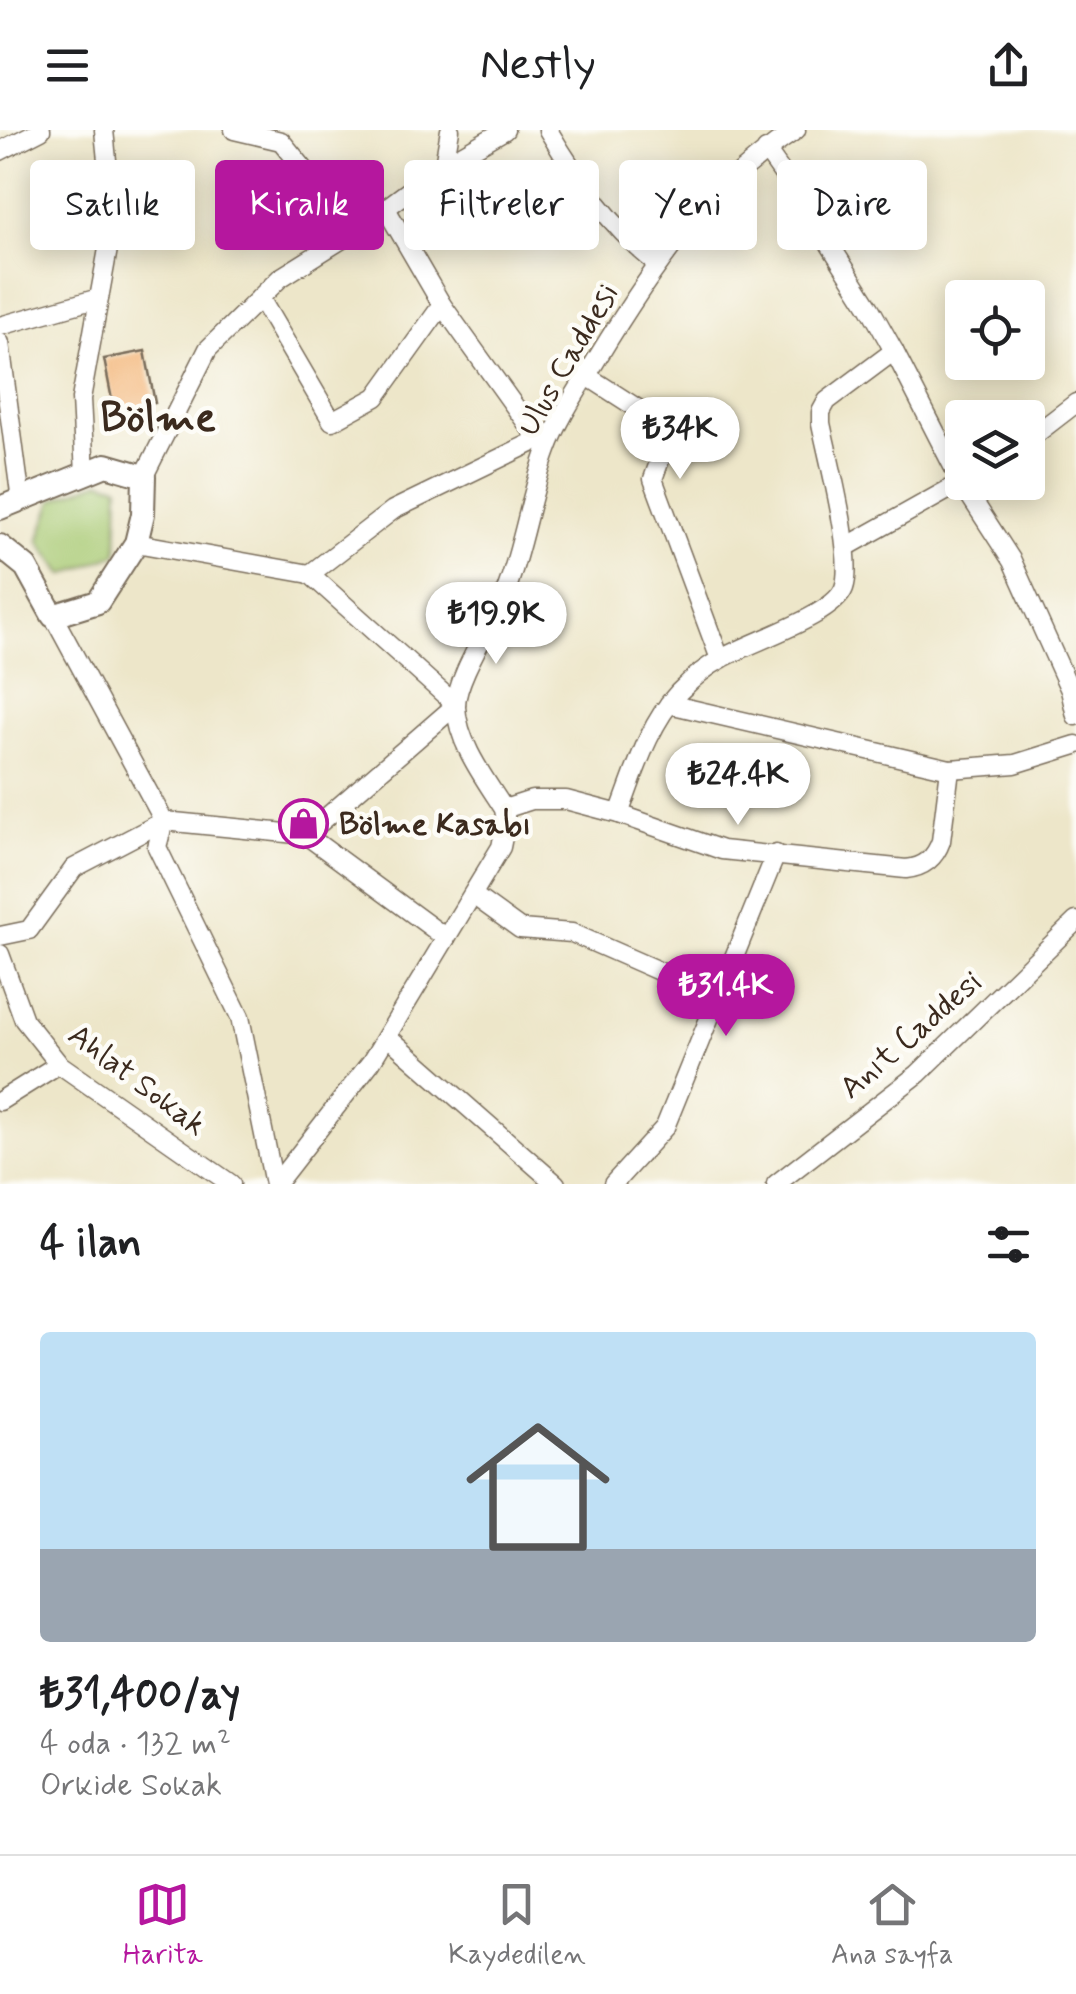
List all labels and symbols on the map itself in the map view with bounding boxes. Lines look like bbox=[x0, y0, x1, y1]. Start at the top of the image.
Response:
street label: Ulus Caddesi bbox=[508, 276, 629, 444]
district label: Bölme bbox=[100, 392, 216, 447]
pin: ₺34K bbox=[621, 397, 739, 482]
pin: ₺19.9K bbox=[415, 582, 577, 667]
pin: ₺24.4K bbox=[657, 743, 819, 828]
shop icon: Bölme Kasabı bbox=[278, 797, 330, 849]
place label: Bölme Kasabı bbox=[339, 804, 531, 846]
pin: ₺31.4K bbox=[645, 954, 807, 1039]
street label: Anıt Caddesi bbox=[831, 962, 991, 1109]
street label: Ahlat Sokak bbox=[59, 1015, 215, 1146]

